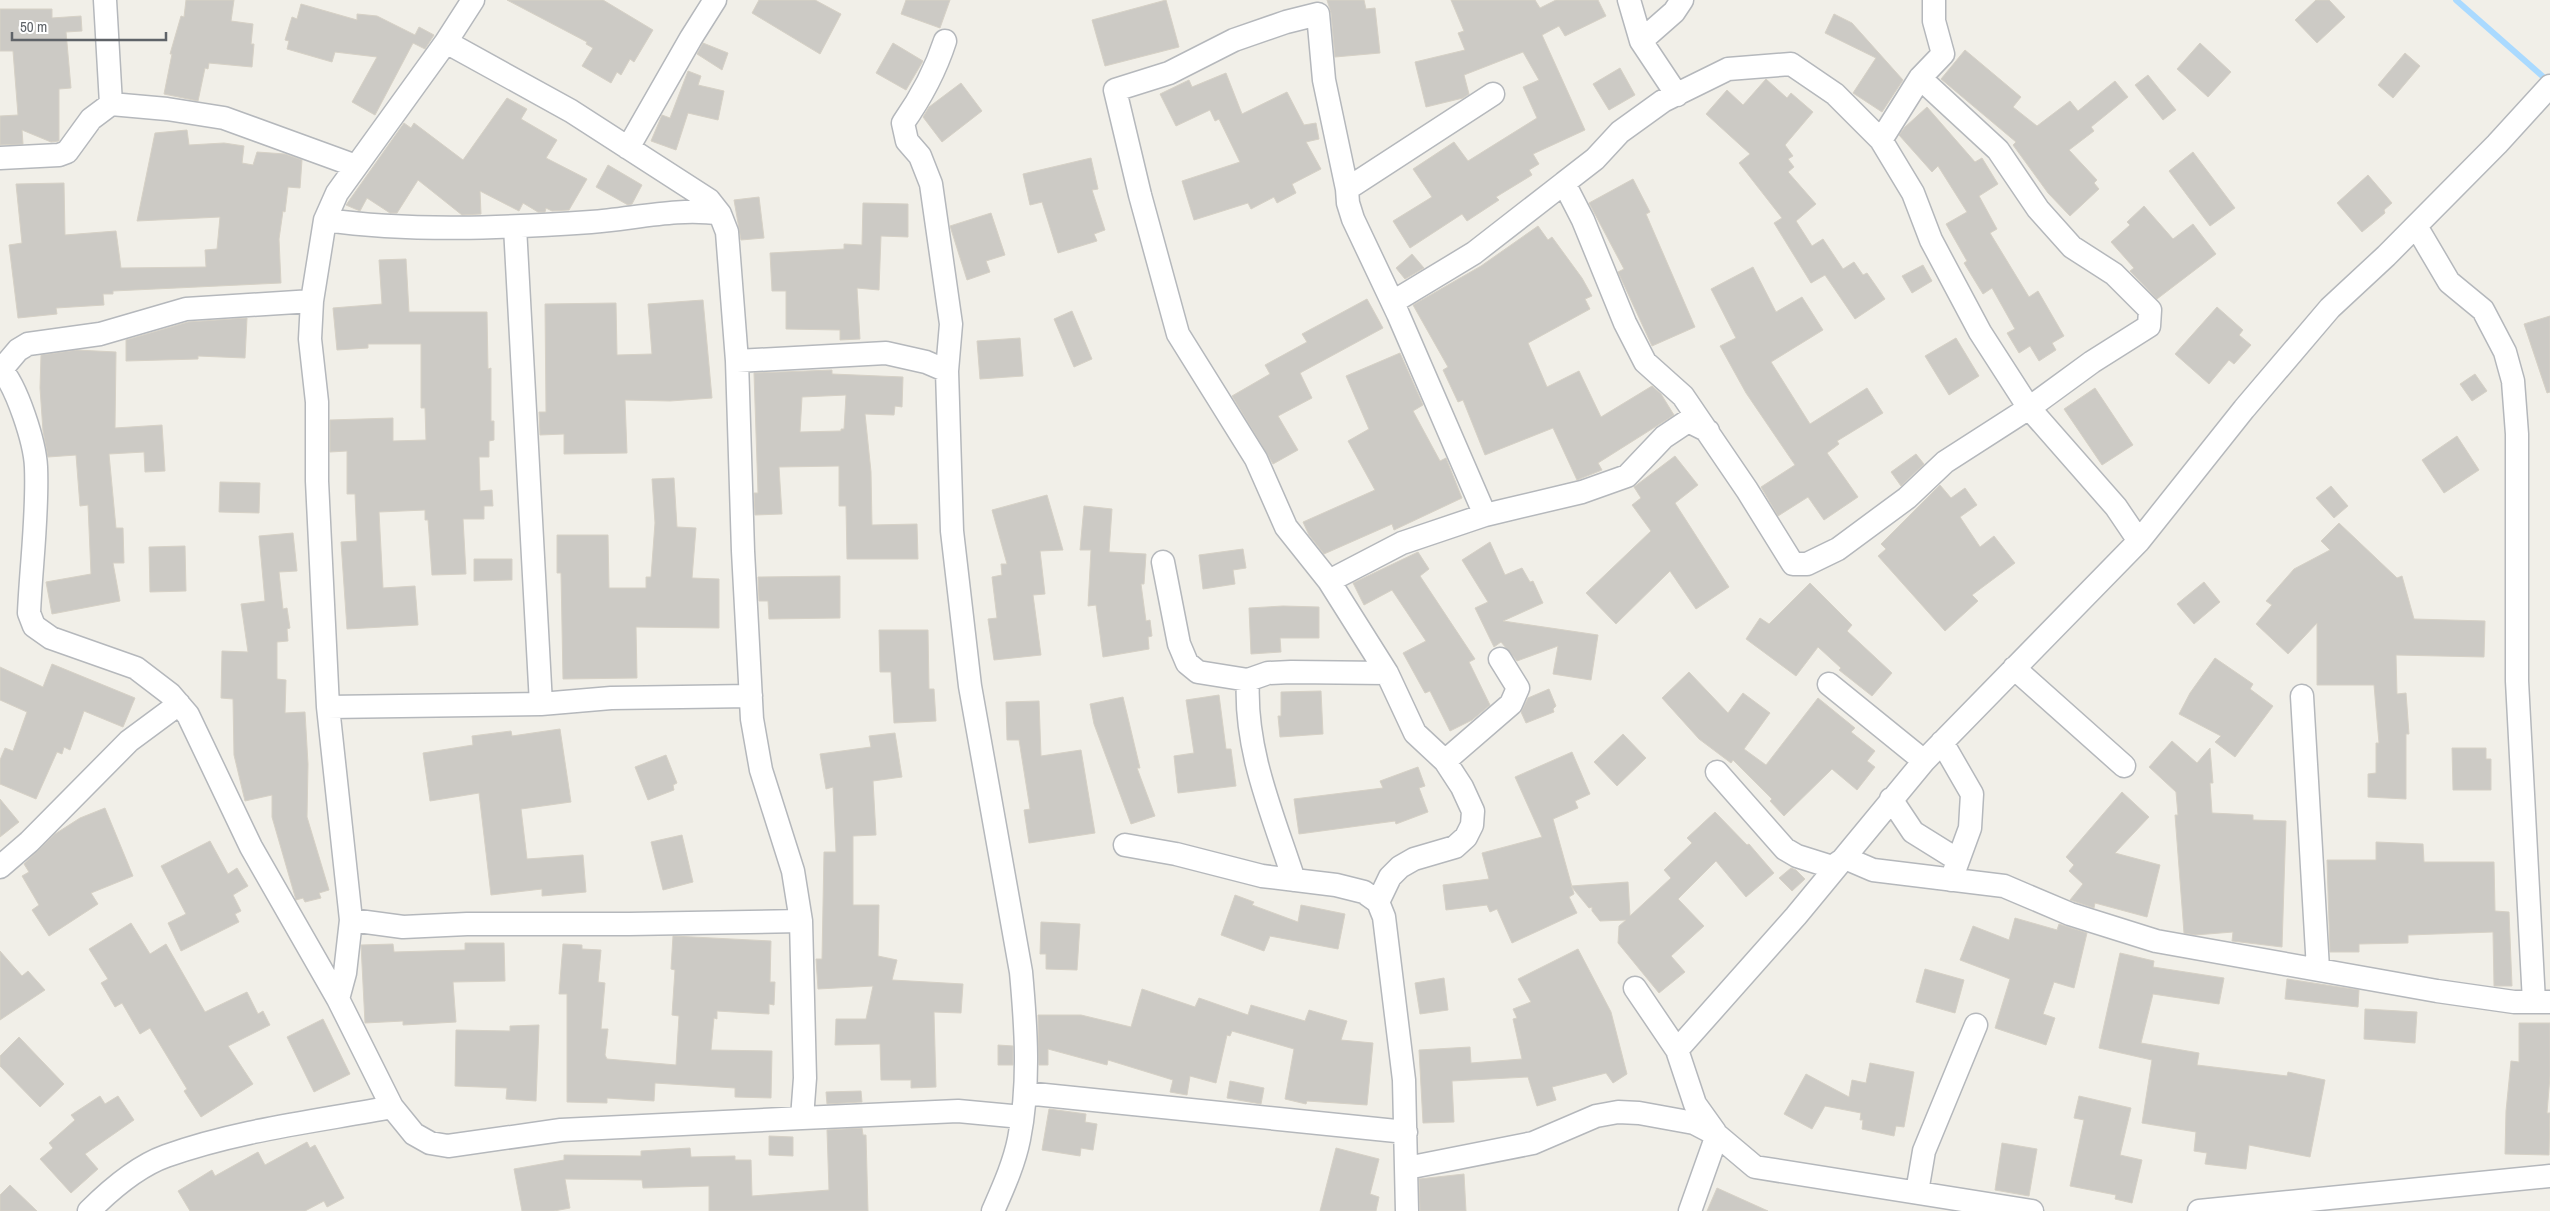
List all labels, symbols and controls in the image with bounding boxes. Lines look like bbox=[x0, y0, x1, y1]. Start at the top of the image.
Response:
scale bar bbox=[12, 10, 166, 42]
text: 50 m bbox=[20, 16, 47, 37]

